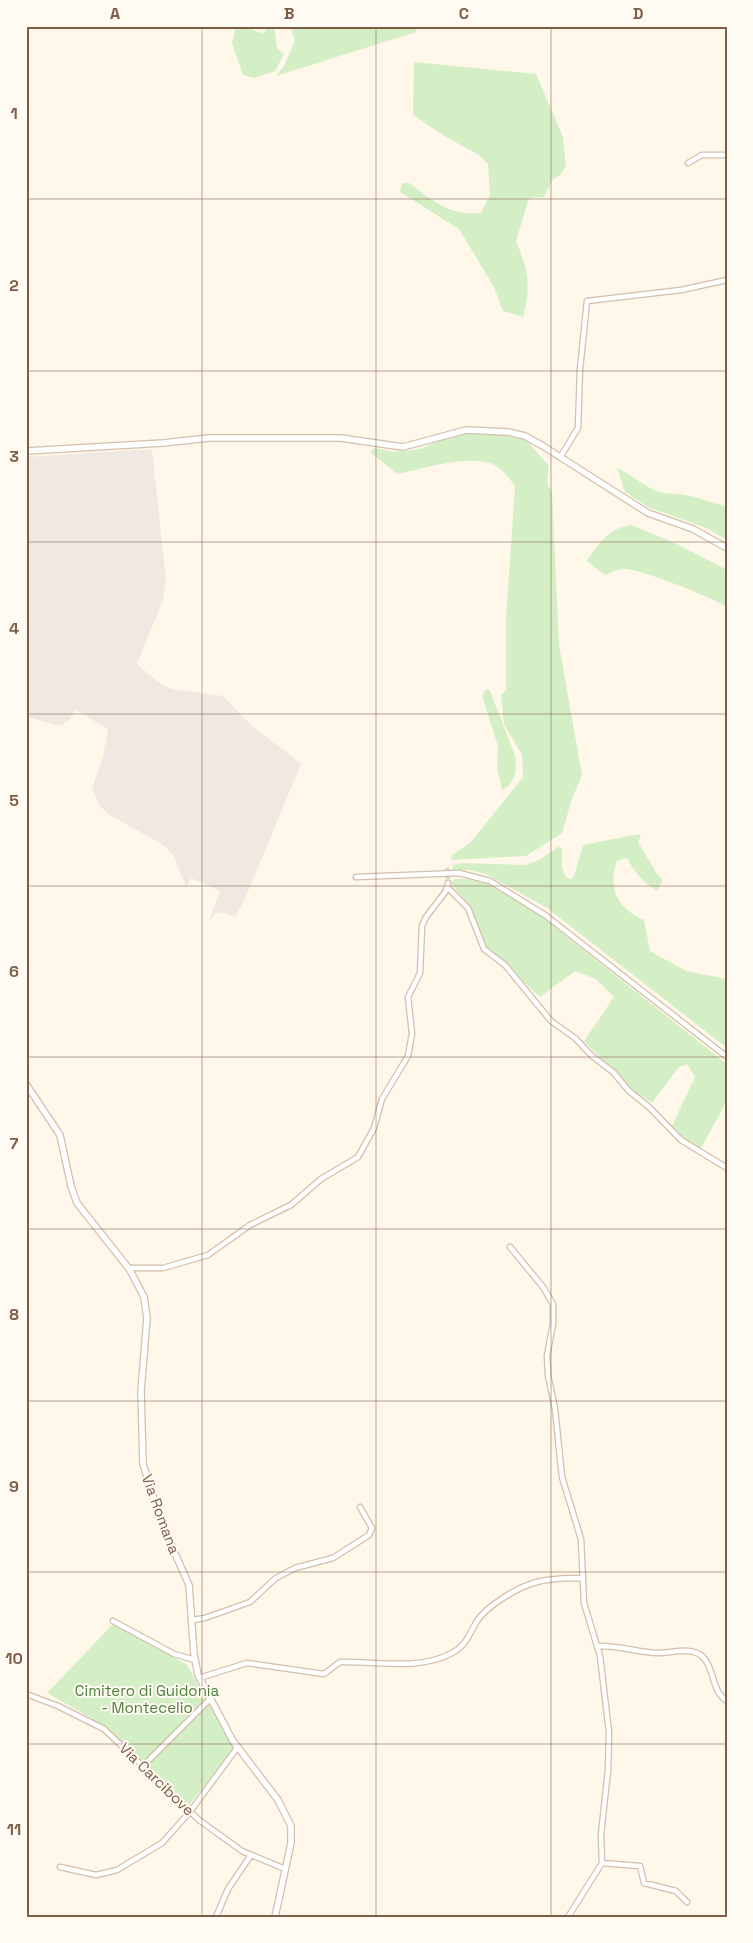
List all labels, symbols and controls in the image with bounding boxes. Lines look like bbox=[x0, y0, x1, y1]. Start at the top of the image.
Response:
text: A bbox=[110, 3, 120, 24]
text: B bbox=[284, 3, 294, 24]
text: C bbox=[459, 3, 469, 24]
text: D bbox=[633, 3, 643, 24]
text: 1 bbox=[10, 103, 18, 124]
text: 2 bbox=[9, 275, 19, 296]
text: 3 bbox=[9, 446, 19, 467]
text: 4 bbox=[9, 618, 19, 639]
text: 5 bbox=[9, 790, 19, 811]
text: 6 bbox=[9, 961, 19, 982]
text: 7 bbox=[10, 1133, 19, 1154]
text: 8 bbox=[9, 1304, 19, 1325]
street label: Via Romana bbox=[138, 1472, 184, 1557]
text: 9 bbox=[9, 1476, 19, 1497]
text: 10 bbox=[5, 1648, 23, 1669]
park label: Cimitero di Guidonia - Montecelio bbox=[75, 1681, 220, 1717]
street label: Via Carcibove bbox=[116, 1738, 199, 1820]
text: 11 bbox=[7, 1819, 21, 1840]

